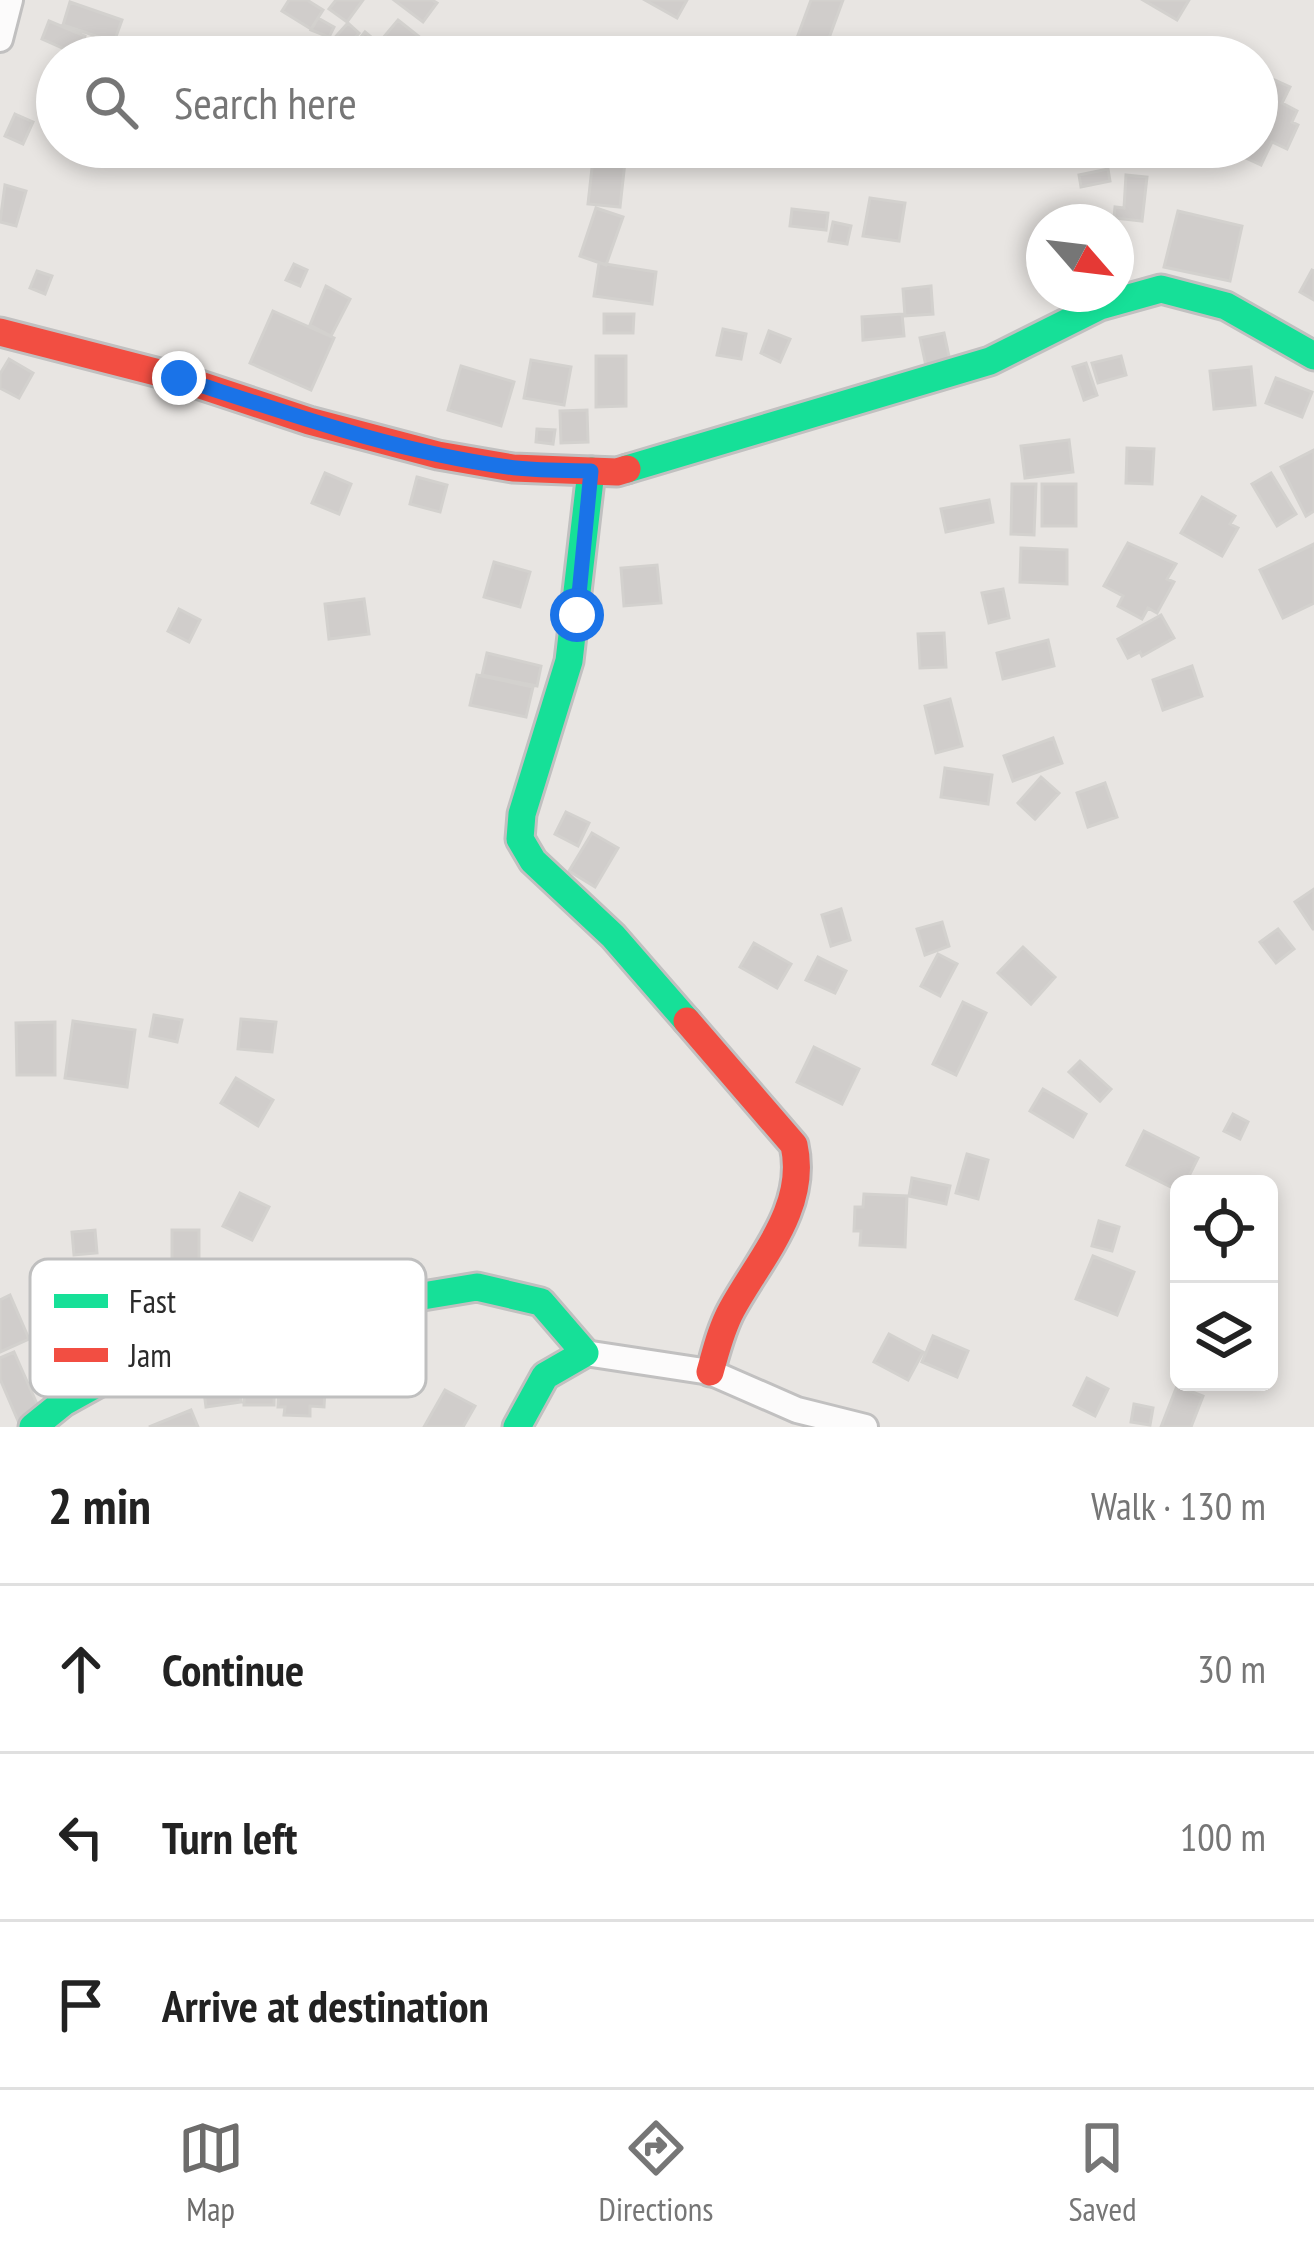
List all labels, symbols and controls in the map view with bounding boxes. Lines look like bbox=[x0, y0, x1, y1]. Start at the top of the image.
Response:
search box bbox=[36, 36, 1278, 168]
icon: search bbox=[78, 69, 144, 135]
text: Search here bbox=[174, 73, 357, 131]
north arrow bbox=[1026, 204, 1134, 312]
route end bbox=[152, 351, 206, 405]
route start bbox=[550, 588, 604, 642]
map controls bbox=[1170, 1175, 1278, 1391]
button: locate bbox=[1170, 1175, 1278, 1283]
legend bbox=[30, 1259, 426, 1397]
text: Fast bbox=[129, 1279, 176, 1322]
button: layers bbox=[1170, 1283, 1278, 1391]
text: Jam bbox=[128, 1333, 172, 1376]
text: 2 min bbox=[48, 1472, 151, 1538]
text: Walk · 130 m bbox=[1091, 1480, 1266, 1531]
icon: ahead bbox=[48, 1636, 114, 1702]
text: Continue bbox=[162, 1640, 304, 1698]
text: 30 m bbox=[1197, 1643, 1266, 1694]
icon: left bbox=[48, 1804, 114, 1870]
text: Turn left bbox=[162, 1808, 297, 1866]
text: 100 m bbox=[1180, 1811, 1266, 1862]
icon: arrive bbox=[48, 1972, 114, 2038]
text: Arrive at destination bbox=[162, 1976, 489, 2034]
tab: Map bbox=[178, 2115, 244, 2230]
tab: Directions bbox=[599, 2115, 713, 2230]
tab: Saved bbox=[1068, 2115, 1136, 2230]

